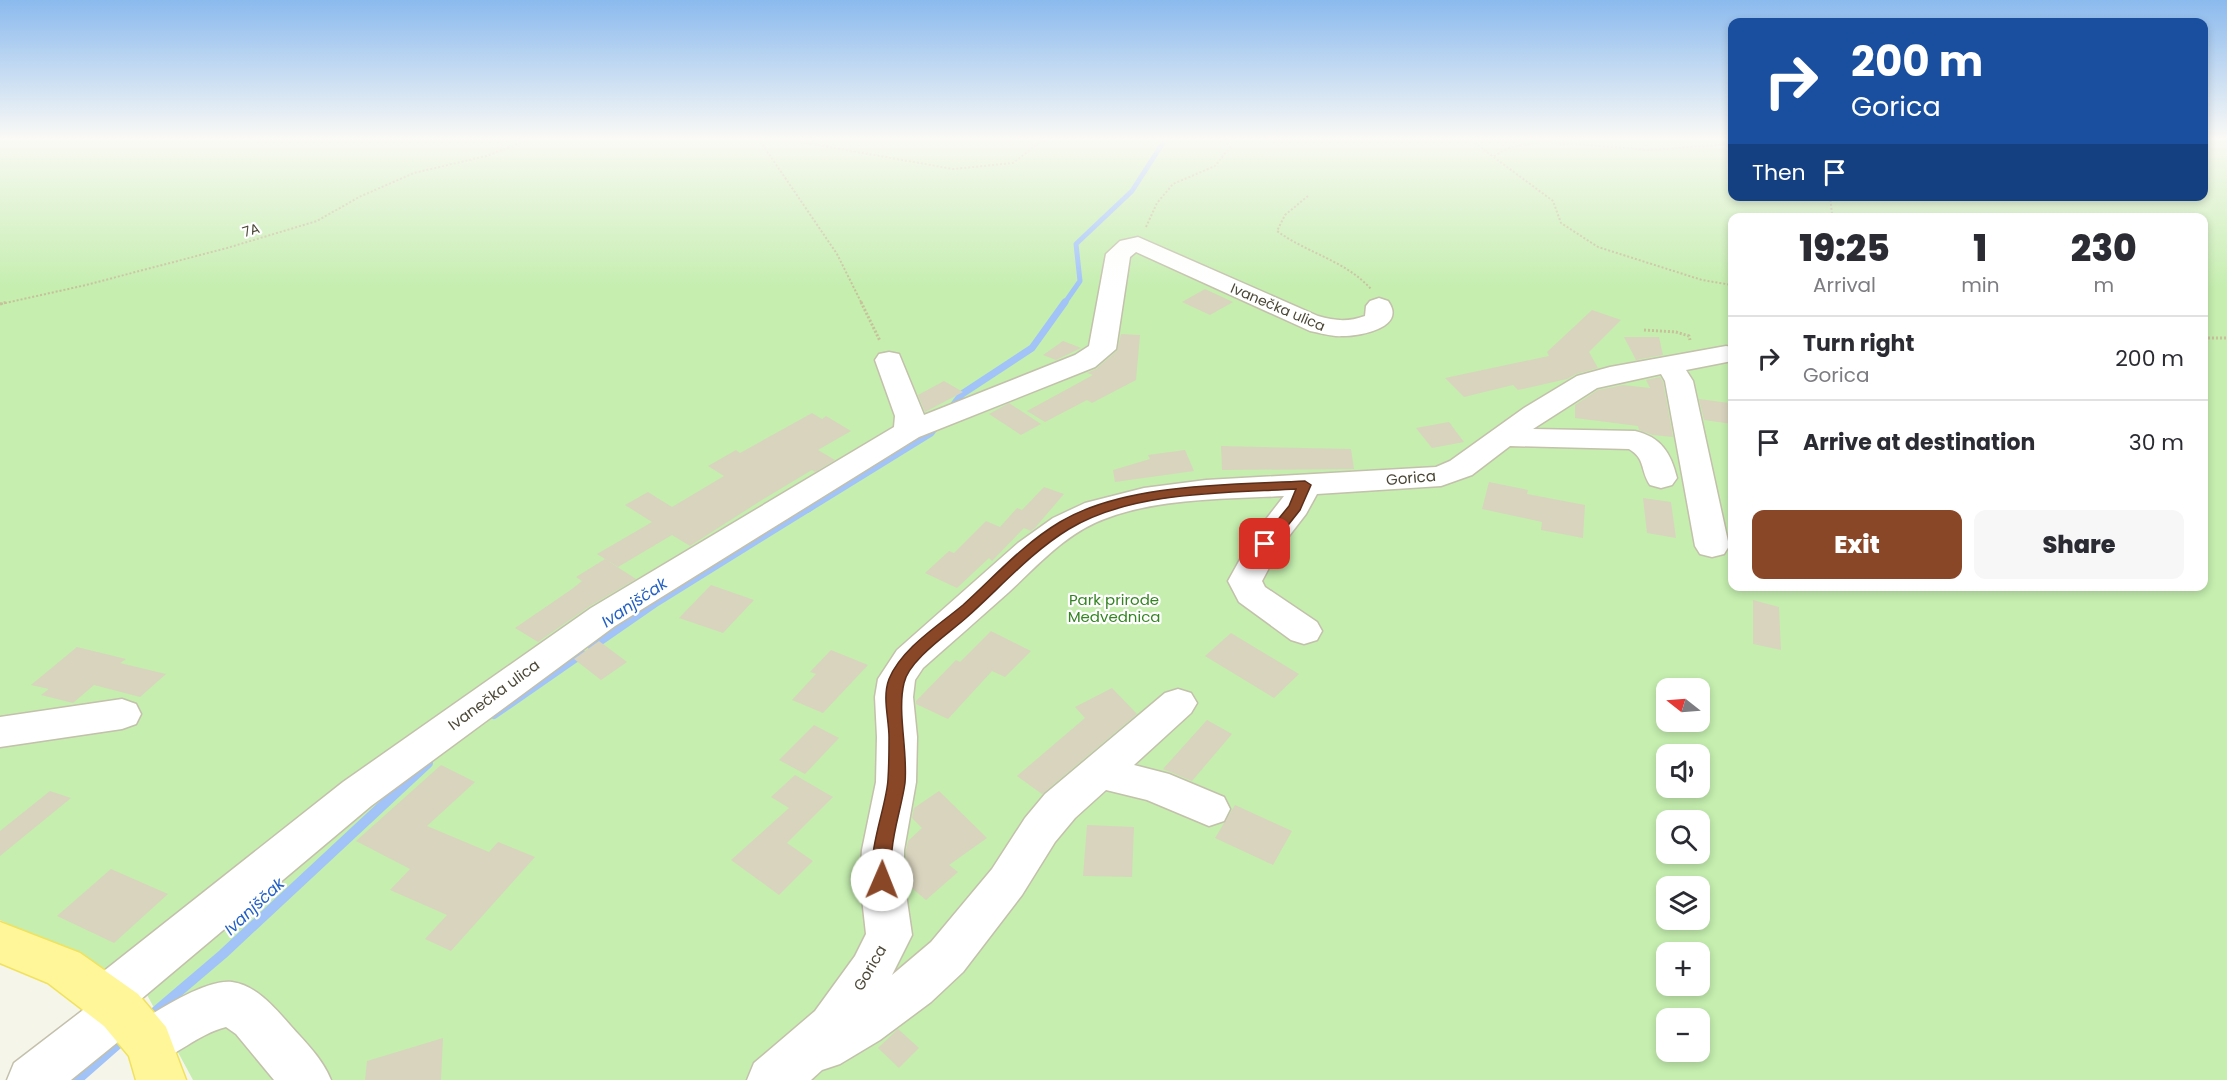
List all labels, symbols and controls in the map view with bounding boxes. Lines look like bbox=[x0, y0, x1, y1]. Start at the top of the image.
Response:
text: 200 m bbox=[1851, 32, 1983, 91]
icon: right bbox=[1752, 42, 1830, 120]
text: Gorica bbox=[1851, 88, 1941, 125]
icon: arrive bbox=[1818, 156, 1851, 189]
text: Then bbox=[1752, 157, 1806, 188]
street label: 7A bbox=[240, 218, 262, 242]
text: 19:25 bbox=[1799, 223, 1890, 274]
text: 1 bbox=[1973, 223, 1987, 274]
text: 230 bbox=[2071, 223, 2137, 274]
text: Arrival bbox=[1813, 271, 1876, 299]
text: min bbox=[1961, 271, 1999, 299]
text: m bbox=[2093, 271, 2114, 299]
street label: Ivanečka ulica bbox=[1228, 278, 1328, 336]
text: Turn right bbox=[1803, 328, 1914, 359]
icon: right bbox=[1752, 342, 1785, 375]
text: 200 m bbox=[2115, 343, 2184, 374]
text: Gorica bbox=[1803, 361, 1869, 389]
icon: arrive bbox=[1752, 426, 1785, 459]
text: Arrive at destination bbox=[1803, 427, 2035, 458]
text: 30 m bbox=[2129, 427, 2184, 458]
street label: Gorica bbox=[1385, 465, 1437, 490]
button: Exit bbox=[1752, 510, 1962, 579]
button: Share bbox=[1974, 510, 2184, 579]
pin bbox=[1239, 518, 1290, 569]
icon: arrive bbox=[1248, 527, 1281, 560]
water label: Ivanjščak bbox=[597, 571, 672, 633]
park label: Park prirode Medvednica bbox=[1068, 589, 1160, 627]
street label: Ivanečka ulica bbox=[444, 654, 544, 735]
north arrow bbox=[1656, 678, 1710, 732]
map controls bbox=[1656, 678, 1710, 1062]
button: sound bbox=[1656, 744, 1710, 798]
button: search bbox=[1656, 810, 1710, 864]
position arrow bbox=[850, 848, 914, 912]
water label: Ivanjščak bbox=[219, 872, 290, 940]
button: layers bbox=[1656, 876, 1710, 930]
street label: Gorica bbox=[848, 941, 891, 995]
button: + bbox=[1656, 942, 1710, 996]
button: − bbox=[1656, 1008, 1710, 1062]

